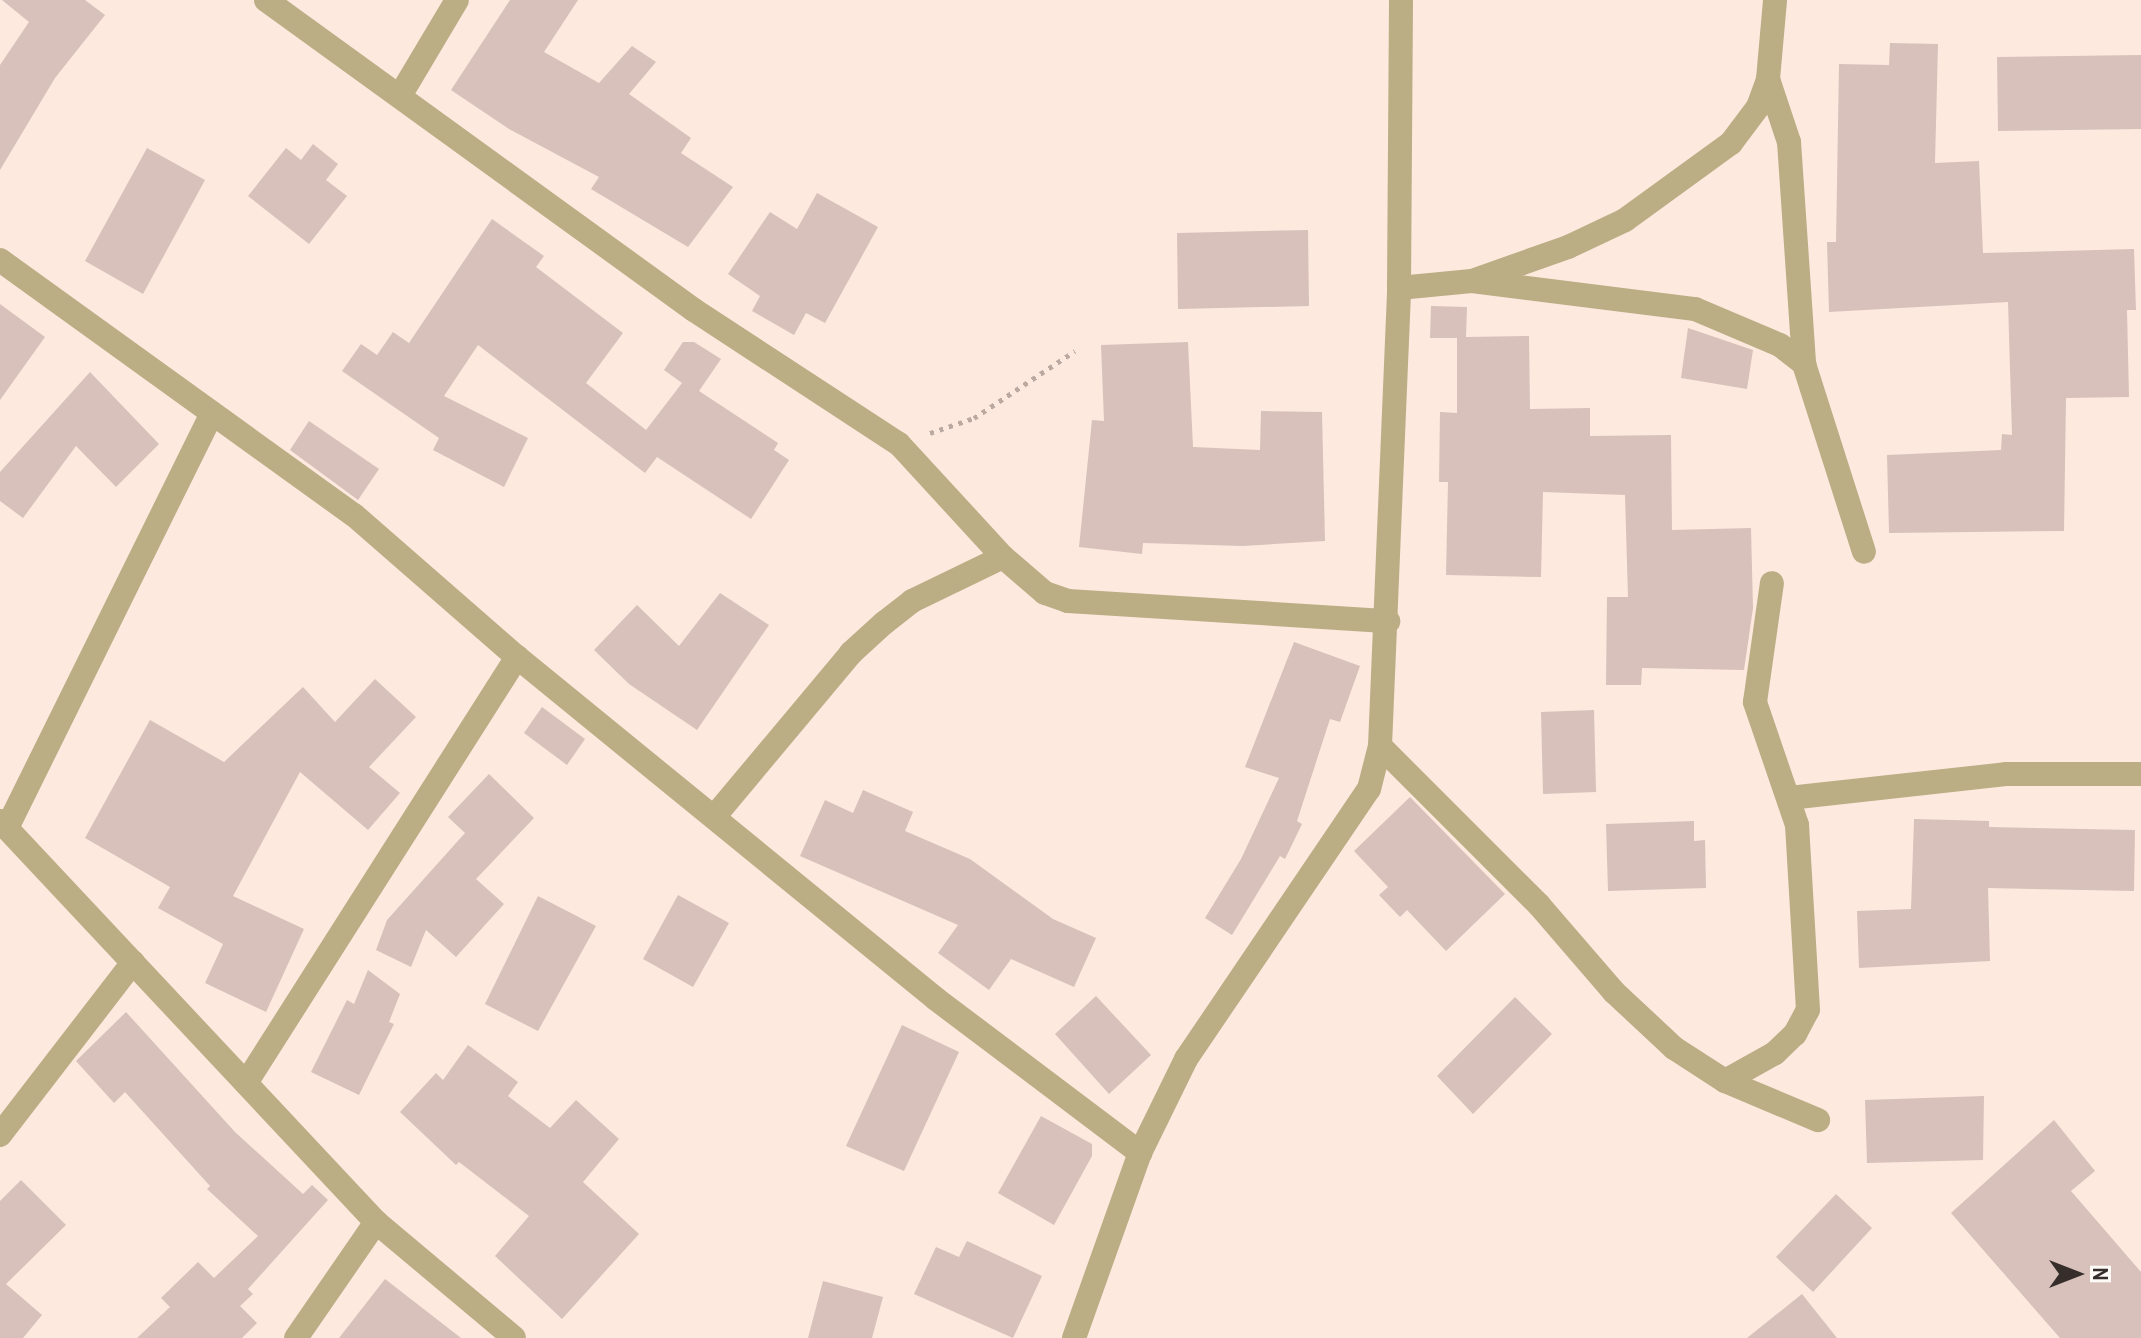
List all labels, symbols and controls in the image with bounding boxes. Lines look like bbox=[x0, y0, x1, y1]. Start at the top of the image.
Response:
north arrow bbox=[2037, 1234, 2117, 1314]
text: N bbox=[2086, 1267, 2116, 1281]

